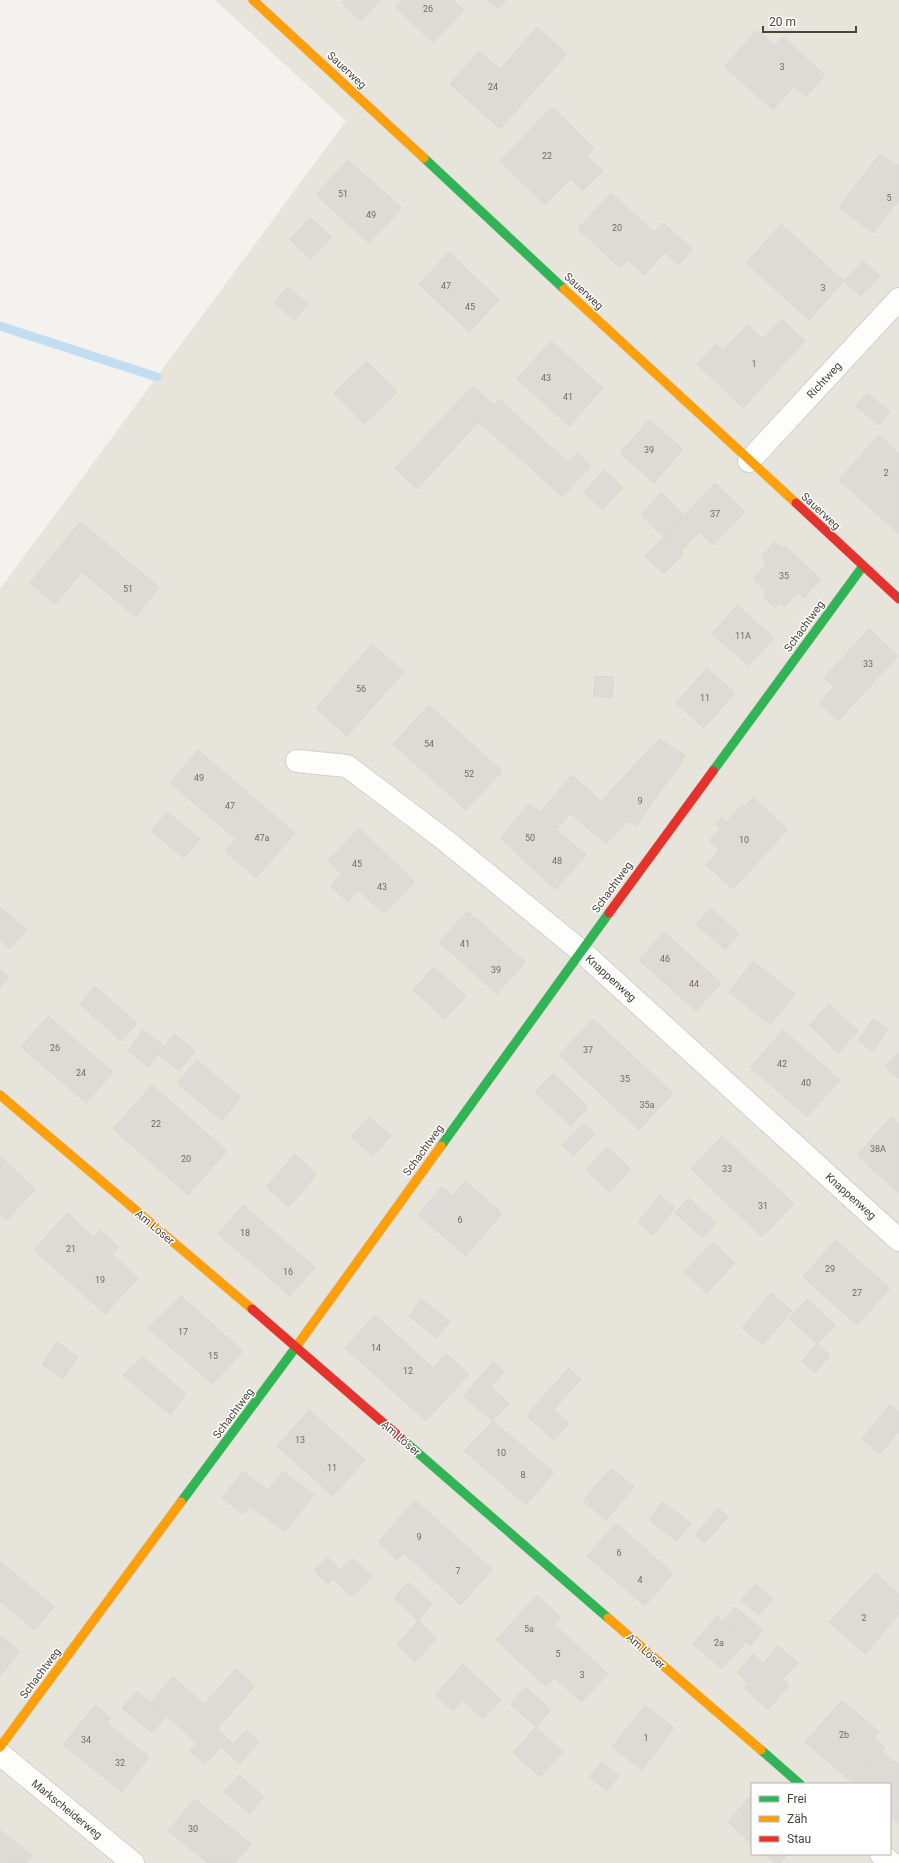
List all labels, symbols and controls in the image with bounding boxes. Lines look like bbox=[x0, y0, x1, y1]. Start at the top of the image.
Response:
house number: 26 bbox=[423, 4, 433, 14]
scale bar bbox=[763, 8, 856, 34]
text: 20 m bbox=[769, 15, 796, 29]
street label: Sauerweg bbox=[324, 49, 369, 92]
house number: 3 bbox=[779, 62, 785, 72]
house number: 24 bbox=[488, 82, 498, 92]
house number: 22 bbox=[542, 151, 552, 161]
house number: 51 bbox=[338, 189, 348, 199]
house number: 5 bbox=[886, 193, 892, 203]
house number: 49 bbox=[366, 210, 376, 220]
house number: 20 bbox=[612, 223, 622, 233]
street label: Sauerweg bbox=[561, 270, 606, 313]
house number: 47 bbox=[441, 281, 451, 291]
house number: 3 bbox=[820, 283, 826, 293]
house number: 45 bbox=[465, 302, 475, 312]
house number: 1 bbox=[751, 359, 757, 369]
street label: Richtweg bbox=[804, 359, 845, 401]
house number: 43 bbox=[541, 373, 551, 383]
house number: 41 bbox=[563, 392, 573, 402]
house number: 39 bbox=[644, 445, 654, 455]
house number: 2 bbox=[883, 468, 889, 478]
street label: Sauerweg bbox=[798, 490, 843, 533]
house number: 37 bbox=[710, 509, 720, 519]
house number: 35 bbox=[779, 571, 789, 581]
house number: 51 bbox=[123, 584, 133, 594]
street label: Schachtweg bbox=[782, 598, 827, 654]
house number: 11A bbox=[735, 631, 751, 641]
house number: 33 bbox=[863, 659, 873, 669]
house number: 56 bbox=[356, 684, 366, 694]
house number: 11 bbox=[700, 693, 710, 703]
house number: 54 bbox=[424, 739, 434, 749]
house number: 52 bbox=[464, 769, 474, 779]
house number: 49 bbox=[194, 773, 204, 783]
house number: 9 bbox=[637, 796, 643, 806]
house number: 47 bbox=[225, 801, 235, 811]
house number: 47a bbox=[254, 833, 270, 843]
house number: 50 bbox=[525, 833, 535, 843]
house number: 10 bbox=[739, 835, 749, 845]
house number: 48 bbox=[552, 856, 562, 866]
house number: 45 bbox=[352, 859, 362, 869]
street label: Schachtweg bbox=[590, 859, 635, 915]
house number: 43 bbox=[377, 882, 387, 892]
house number: 41 bbox=[460, 939, 470, 949]
street label: Knappenweg bbox=[583, 952, 639, 1004]
house number: 46 bbox=[660, 954, 670, 964]
house number: 39 bbox=[491, 965, 501, 975]
house number: 44 bbox=[689, 979, 699, 989]
house number: 26 bbox=[50, 1043, 60, 1053]
house number: 37 bbox=[583, 1045, 593, 1055]
house number: 42 bbox=[777, 1059, 787, 1069]
house number: 24 bbox=[76, 1068, 86, 1078]
house number: 35 bbox=[620, 1074, 630, 1084]
house number: 40 bbox=[801, 1078, 811, 1088]
house number: 35a bbox=[639, 1100, 655, 1110]
house number: 22 bbox=[151, 1119, 161, 1129]
street label: Schachtweg bbox=[401, 1122, 446, 1178]
house number: 38A bbox=[870, 1144, 886, 1154]
house number: 20 bbox=[181, 1154, 191, 1164]
house number: 33 bbox=[722, 1164, 732, 1174]
street label: Knappenweg bbox=[823, 1170, 879, 1222]
house number: 31 bbox=[758, 1201, 768, 1211]
street label: Am Löser bbox=[132, 1207, 177, 1248]
house number: 6 bbox=[457, 1215, 463, 1225]
house number: 18 bbox=[240, 1228, 250, 1238]
house number: 21 bbox=[66, 1244, 76, 1254]
house number: 29 bbox=[825, 1264, 835, 1274]
house number: 16 bbox=[283, 1267, 293, 1277]
house number: 19 bbox=[95, 1275, 105, 1285]
house number: 27 bbox=[852, 1288, 862, 1298]
house number: 17 bbox=[178, 1327, 188, 1337]
house number: 14 bbox=[371, 1343, 381, 1353]
house number: 15 bbox=[208, 1351, 218, 1361]
house number: 12 bbox=[403, 1366, 413, 1376]
street label: Schachtweg bbox=[210, 1385, 257, 1441]
street label: Am Löser bbox=[379, 1418, 423, 1459]
house number: 13 bbox=[295, 1435, 305, 1445]
house number: 10 bbox=[496, 1448, 506, 1458]
house number: 11 bbox=[327, 1463, 337, 1473]
house number: 8 bbox=[520, 1470, 526, 1480]
house number: 9 bbox=[416, 1532, 422, 1542]
house number: 6 bbox=[616, 1548, 622, 1558]
house number: 7 bbox=[455, 1566, 461, 1576]
house number: 4 bbox=[637, 1575, 643, 1585]
house number: 2 bbox=[861, 1613, 867, 1623]
house number: 5a bbox=[524, 1624, 534, 1634]
street label: Am Löser bbox=[624, 1631, 668, 1672]
house number: 2a bbox=[714, 1638, 724, 1648]
street label: Schachtweg bbox=[17, 1645, 64, 1701]
house number: 5 bbox=[555, 1649, 561, 1659]
house number: 3 bbox=[579, 1670, 585, 1680]
house number: 2b bbox=[839, 1730, 849, 1740]
house number: 1 bbox=[643, 1733, 649, 1743]
house number: 34 bbox=[81, 1735, 91, 1745]
house number: 32 bbox=[115, 1758, 125, 1768]
street label: Markscheiderweg bbox=[29, 1777, 105, 1842]
legend bbox=[751, 1783, 891, 1855]
text: Frei bbox=[787, 1792, 807, 1806]
text: Zäh bbox=[787, 1812, 807, 1826]
house number: 30 bbox=[188, 1824, 198, 1834]
text: Stau bbox=[787, 1832, 811, 1846]

